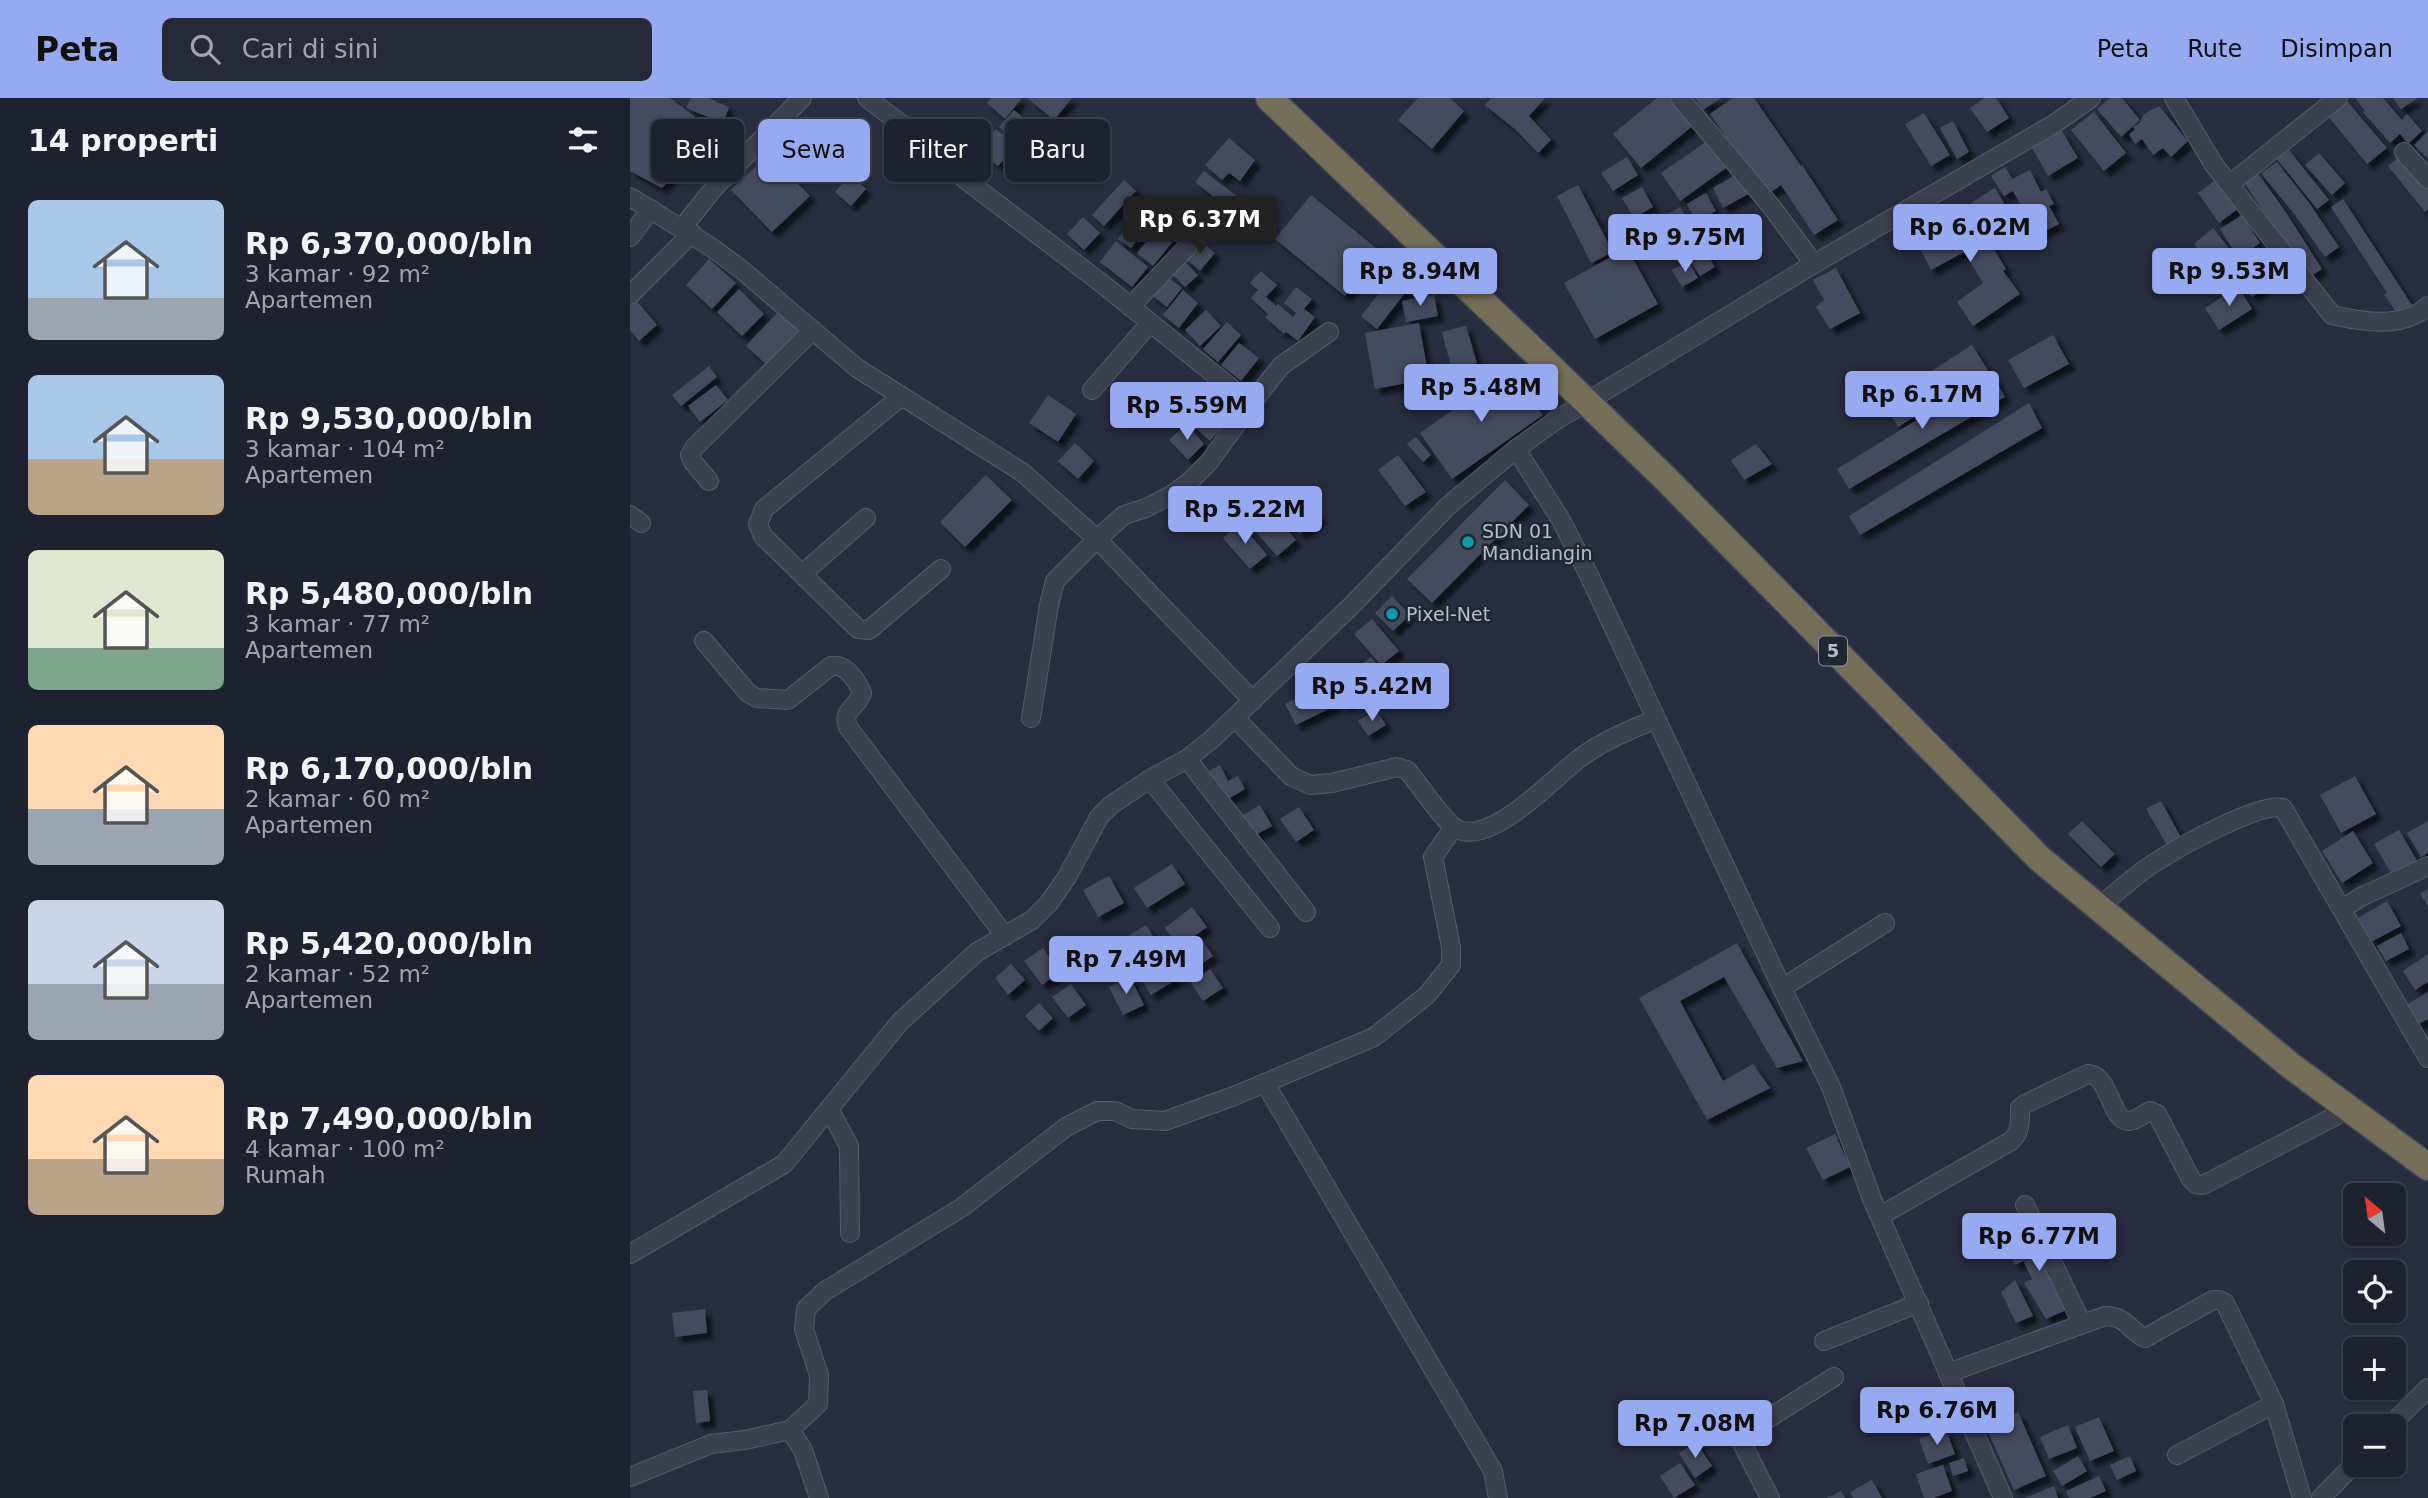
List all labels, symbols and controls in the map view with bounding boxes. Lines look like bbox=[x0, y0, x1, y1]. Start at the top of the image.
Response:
search box bbox=[162, 18, 652, 81]
text: Peta bbox=[35, 30, 120, 69]
icon: search bbox=[186, 30, 224, 68]
text: Cari di sini bbox=[242, 34, 378, 64]
text: Peta bbox=[2097, 35, 2149, 63]
text: Rute bbox=[2187, 35, 2242, 63]
text: Disimpan bbox=[2280, 35, 2393, 63]
chip: Beli bbox=[651, 119, 744, 182]
chip: Sewa bbox=[758, 119, 870, 182]
chip: Filter bbox=[884, 119, 991, 182]
chip: Baru bbox=[1005, 119, 1110, 182]
icon: filters bbox=[564, 121, 602, 159]
text: 14 properti bbox=[28, 123, 218, 158]
pin: Rp 6.37M bbox=[1128, 197, 1272, 256]
pin: Rp 6.02M bbox=[1898, 204, 2042, 264]
text: Rp 6.37M bbox=[1139, 206, 1261, 232]
pin: Rp 9.75M bbox=[1613, 214, 1757, 274]
text: Rp 6.02M bbox=[1909, 214, 2031, 240]
text: Rp 9.75M bbox=[1624, 224, 1746, 250]
text: Rp 6,370,000/bln bbox=[245, 226, 533, 261]
icon: home bbox=[84, 228, 168, 312]
pin: Rp 8.94M bbox=[1348, 248, 1492, 308]
pin: Rp 9.53M bbox=[2157, 248, 2301, 308]
text: Rp 8.94M bbox=[1359, 258, 1481, 284]
text: Rp 9.53M bbox=[2168, 258, 2290, 284]
text: 3 kamar · 92 m² bbox=[245, 261, 430, 287]
text: Apartemen bbox=[245, 287, 373, 313]
pin: Rp 5.48M bbox=[1409, 364, 1553, 424]
pin: Rp 6.17M bbox=[1850, 372, 1994, 431]
text: Rp 5.48M bbox=[1420, 374, 1542, 400]
text: Rp 6.17M bbox=[1861, 381, 1983, 407]
pin: Rp 5.59M bbox=[1115, 382, 1259, 442]
text: Rp 5.59M bbox=[1126, 392, 1248, 418]
text: Rp 9,530,000/bln bbox=[245, 401, 533, 436]
icon: home bbox=[84, 403, 168, 487]
text: 3 kamar · 104 m² bbox=[245, 436, 445, 462]
text: Apartemen bbox=[245, 462, 373, 488]
pin: Rp 5.22M bbox=[1173, 486, 1317, 546]
text: Rp 5.22M bbox=[1184, 496, 1306, 522]
place label: SDN 01 Mandiangin bbox=[1482, 520, 1592, 564]
marker: SDN 01 Mandiangin bbox=[1460, 534, 1476, 550]
text: Rp 5,480,000/bln bbox=[245, 576, 533, 611]
icon: home bbox=[84, 578, 168, 662]
place label: Pixel-Net bbox=[1406, 603, 1490, 625]
marker: Pixel-Net bbox=[1384, 606, 1400, 622]
text: 3 kamar · 77 m² bbox=[245, 611, 430, 637]
road number: 5 bbox=[1819, 636, 1847, 666]
text: Apartemen bbox=[245, 637, 373, 663]
pin: Rp 5.42M bbox=[1300, 664, 1444, 723]
text: Rp 5.42M bbox=[1311, 673, 1433, 699]
text: Rp 6,170,000/bln bbox=[245, 751, 533, 786]
icon: home bbox=[84, 753, 168, 837]
text: 2 kamar · 60 m² bbox=[245, 786, 430, 812]
text: Apartemen bbox=[245, 812, 373, 838]
text: Rp 5,420,000/bln bbox=[245, 926, 533, 961]
icon: home bbox=[84, 928, 168, 1012]
pin: Rp 7.49M bbox=[1054, 936, 1198, 996]
text: Rp 7.49M bbox=[1065, 946, 1187, 972]
text: 2 kamar · 52 m² bbox=[245, 961, 430, 987]
text: Apartemen bbox=[245, 987, 373, 1013]
text: Rp 7,490,000/bln bbox=[245, 1101, 533, 1136]
icon: home bbox=[84, 1103, 168, 1187]
text: 4 kamar · 100 m² bbox=[245, 1136, 445, 1162]
text: Rumah bbox=[245, 1162, 326, 1188]
north arrow bbox=[2343, 1183, 2406, 1246]
map controls bbox=[2343, 1183, 2406, 1477]
pin: Rp 6.77M bbox=[1967, 1214, 2111, 1273]
text: Rp 6.77M bbox=[1978, 1223, 2100, 1249]
button: locate bbox=[2343, 1260, 2406, 1323]
button: + bbox=[2343, 1337, 2406, 1400]
pin: Rp 6.76M bbox=[1865, 1388, 2009, 1447]
text: Rp 6.76M bbox=[1876, 1397, 1998, 1423]
pin: Rp 7.08M bbox=[1623, 1400, 1767, 1460]
text: Rp 7.08M bbox=[1634, 1410, 1756, 1436]
button: − bbox=[2343, 1414, 2406, 1477]

